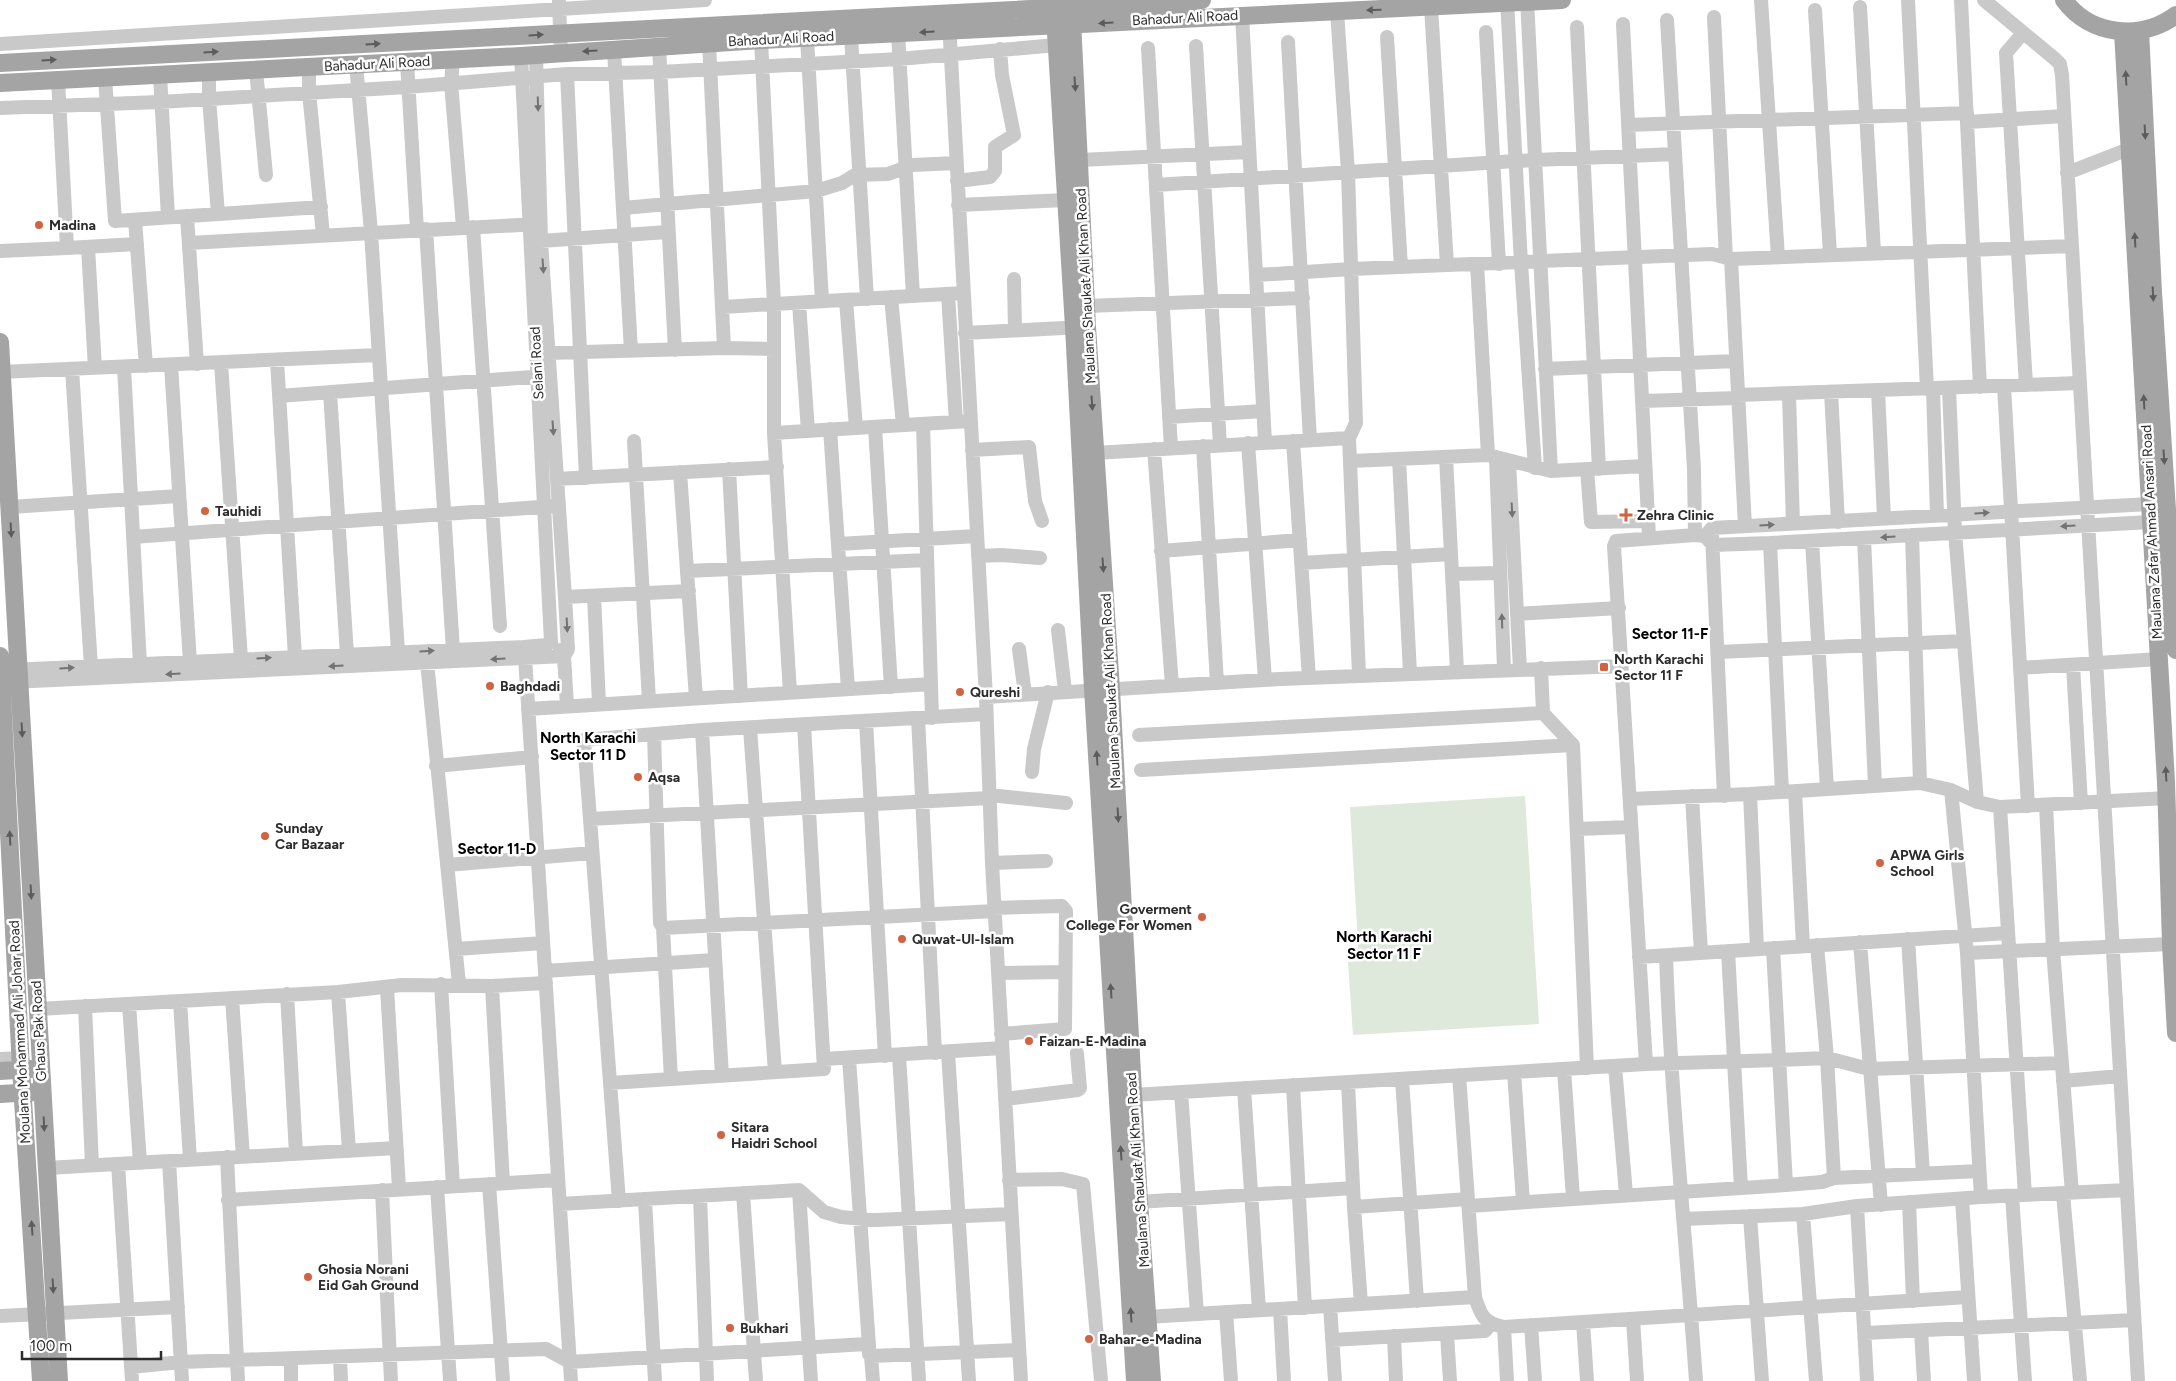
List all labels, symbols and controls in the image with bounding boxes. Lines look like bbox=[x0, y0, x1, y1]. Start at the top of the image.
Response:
one-way arrow bbox=[1365, 6, 1381, 14]
street label: Bahadur Ali Road bbox=[1131, 7, 1239, 29]
one-way arrow bbox=[1098, 19, 1114, 27]
street label: Bahadur Ali Road bbox=[727, 28, 835, 50]
one-way arrow bbox=[918, 28, 934, 36]
one-way arrow bbox=[528, 31, 544, 39]
one-way arrow bbox=[366, 39, 382, 47]
one-way arrow bbox=[203, 48, 219, 56]
one-way arrow bbox=[582, 48, 598, 56]
street label: Bahadur Ali Road bbox=[323, 53, 431, 75]
one-way arrow bbox=[41, 56, 57, 64]
one-way arrow bbox=[2121, 70, 2129, 86]
one-way arrow bbox=[1071, 76, 1079, 92]
one-way arrow bbox=[534, 96, 542, 112]
one-way arrow bbox=[2142, 124, 2150, 140]
street label: Maulana Shaukat Ali Khan Road bbox=[1072, 188, 1100, 384]
place label: Madina bbox=[49, 217, 96, 234]
marker: Madina bbox=[33, 219, 45, 231]
one-way arrow bbox=[2130, 232, 2138, 248]
one-way arrow bbox=[539, 258, 547, 274]
one-way arrow bbox=[2150, 287, 2158, 303]
street label: Selani Road bbox=[527, 326, 547, 400]
one-way arrow bbox=[2140, 394, 2148, 410]
one-way arrow bbox=[1088, 395, 1096, 411]
one-way arrow bbox=[550, 420, 558, 436]
street label: Maulana Zafar Ahmad Ansari Road bbox=[2138, 424, 2166, 640]
one-way arrow bbox=[2160, 449, 2168, 465]
place label: Tauhidi bbox=[215, 503, 261, 520]
one-way arrow bbox=[1508, 503, 1516, 519]
marker: Tauhidi bbox=[199, 505, 211, 517]
place label: Zehra Clinic bbox=[1637, 507, 1715, 524]
marker: Zehra Clinic bbox=[1619, 508, 1633, 522]
one-way arrow bbox=[1974, 508, 1990, 516]
one-way arrow bbox=[1760, 520, 1776, 528]
one-way arrow bbox=[7, 522, 15, 538]
one-way arrow bbox=[2059, 522, 2075, 530]
one-way arrow bbox=[1880, 533, 1896, 541]
one-way arrow bbox=[1100, 558, 1108, 574]
street label: Maulana Shaukat Ali Khan Road bbox=[1097, 593, 1125, 789]
one-way arrow bbox=[1497, 612, 1505, 628]
one-way arrow bbox=[563, 617, 571, 633]
district label: Sector 11-F bbox=[1632, 625, 1708, 643]
one-way arrow bbox=[419, 646, 435, 654]
place label: North Karachi Sector 11 F bbox=[1614, 651, 1704, 684]
one-way arrow bbox=[257, 654, 273, 662]
one-way arrow bbox=[490, 655, 506, 663]
marker: North Karachi Sector 11 F bbox=[1598, 661, 1610, 673]
one-way arrow bbox=[59, 663, 75, 671]
one-way arrow bbox=[327, 663, 343, 671]
one-way arrow bbox=[165, 670, 181, 678]
place label: Baghdadi bbox=[500, 678, 560, 695]
marker: Baghdadi bbox=[484, 680, 496, 692]
place label: Qureshi bbox=[970, 684, 1020, 701]
marker: Qureshi bbox=[954, 686, 966, 698]
one-way arrow bbox=[18, 722, 26, 738]
district label: North Karachi Sector 11 D bbox=[540, 729, 636, 764]
one-way arrow bbox=[1092, 750, 1100, 766]
one-way arrow bbox=[2161, 766, 2169, 782]
place label: Aqsa bbox=[648, 769, 680, 786]
marker: Aqsa bbox=[632, 771, 644, 783]
one-way arrow bbox=[1114, 807, 1122, 823]
place label: Sunday Car Bazaar bbox=[275, 820, 345, 853]
one-way arrow bbox=[5, 830, 13, 846]
marker: Sunday Car Bazaar bbox=[259, 830, 271, 842]
district label: Sector 11-D bbox=[458, 840, 536, 858]
place label: APWA Girls School bbox=[1890, 847, 1964, 880]
marker: APWA Girls School bbox=[1874, 857, 1886, 869]
one-way arrow bbox=[28, 884, 36, 900]
place label: Goverment College For Women bbox=[1066, 901, 1192, 934]
marker: Goverment College For Women bbox=[1196, 911, 1208, 923]
street label: Moulana Mohammad Ali Johar Road bbox=[6, 920, 34, 1144]
district label: North Karachi Sector 11 F bbox=[1336, 928, 1432, 963]
place label: Quwat-Ul-Islam bbox=[912, 931, 1014, 948]
marker: Quwat-Ul-Islam bbox=[896, 933, 908, 945]
street label: Ghaus Pak Road bbox=[28, 980, 50, 1082]
one-way arrow bbox=[1107, 982, 1115, 998]
place label: Faizan-E-Madina bbox=[1039, 1033, 1146, 1050]
marker: Faizan-E-Madina bbox=[1023, 1035, 1035, 1047]
street label: Maulana Shaukat Ali Khan Road bbox=[1123, 1072, 1153, 1268]
one-way arrow bbox=[41, 1117, 49, 1133]
place label: Sitara Haidri School bbox=[731, 1119, 817, 1152]
marker: Sitara Haidri School bbox=[715, 1129, 727, 1141]
one-way arrow bbox=[1117, 1144, 1125, 1160]
one-way arrow bbox=[27, 1219, 35, 1235]
place label: Ghosia Norani Eid Gah Ground bbox=[318, 1261, 419, 1294]
marker: Ghosia Norani Eid Gah Ground bbox=[302, 1271, 314, 1283]
one-way arrow bbox=[50, 1279, 58, 1295]
one-way arrow bbox=[1127, 1307, 1135, 1323]
place label: Bukhari bbox=[740, 1320, 788, 1337]
marker: Bukhari bbox=[724, 1322, 736, 1334]
scale bar bbox=[22, 1328, 161, 1360]
place label: Bahar-e-Madina bbox=[1099, 1331, 1202, 1348]
marker: Bahar-e-Madina bbox=[1083, 1333, 1095, 1345]
text: 100 m bbox=[30, 1337, 72, 1355]

